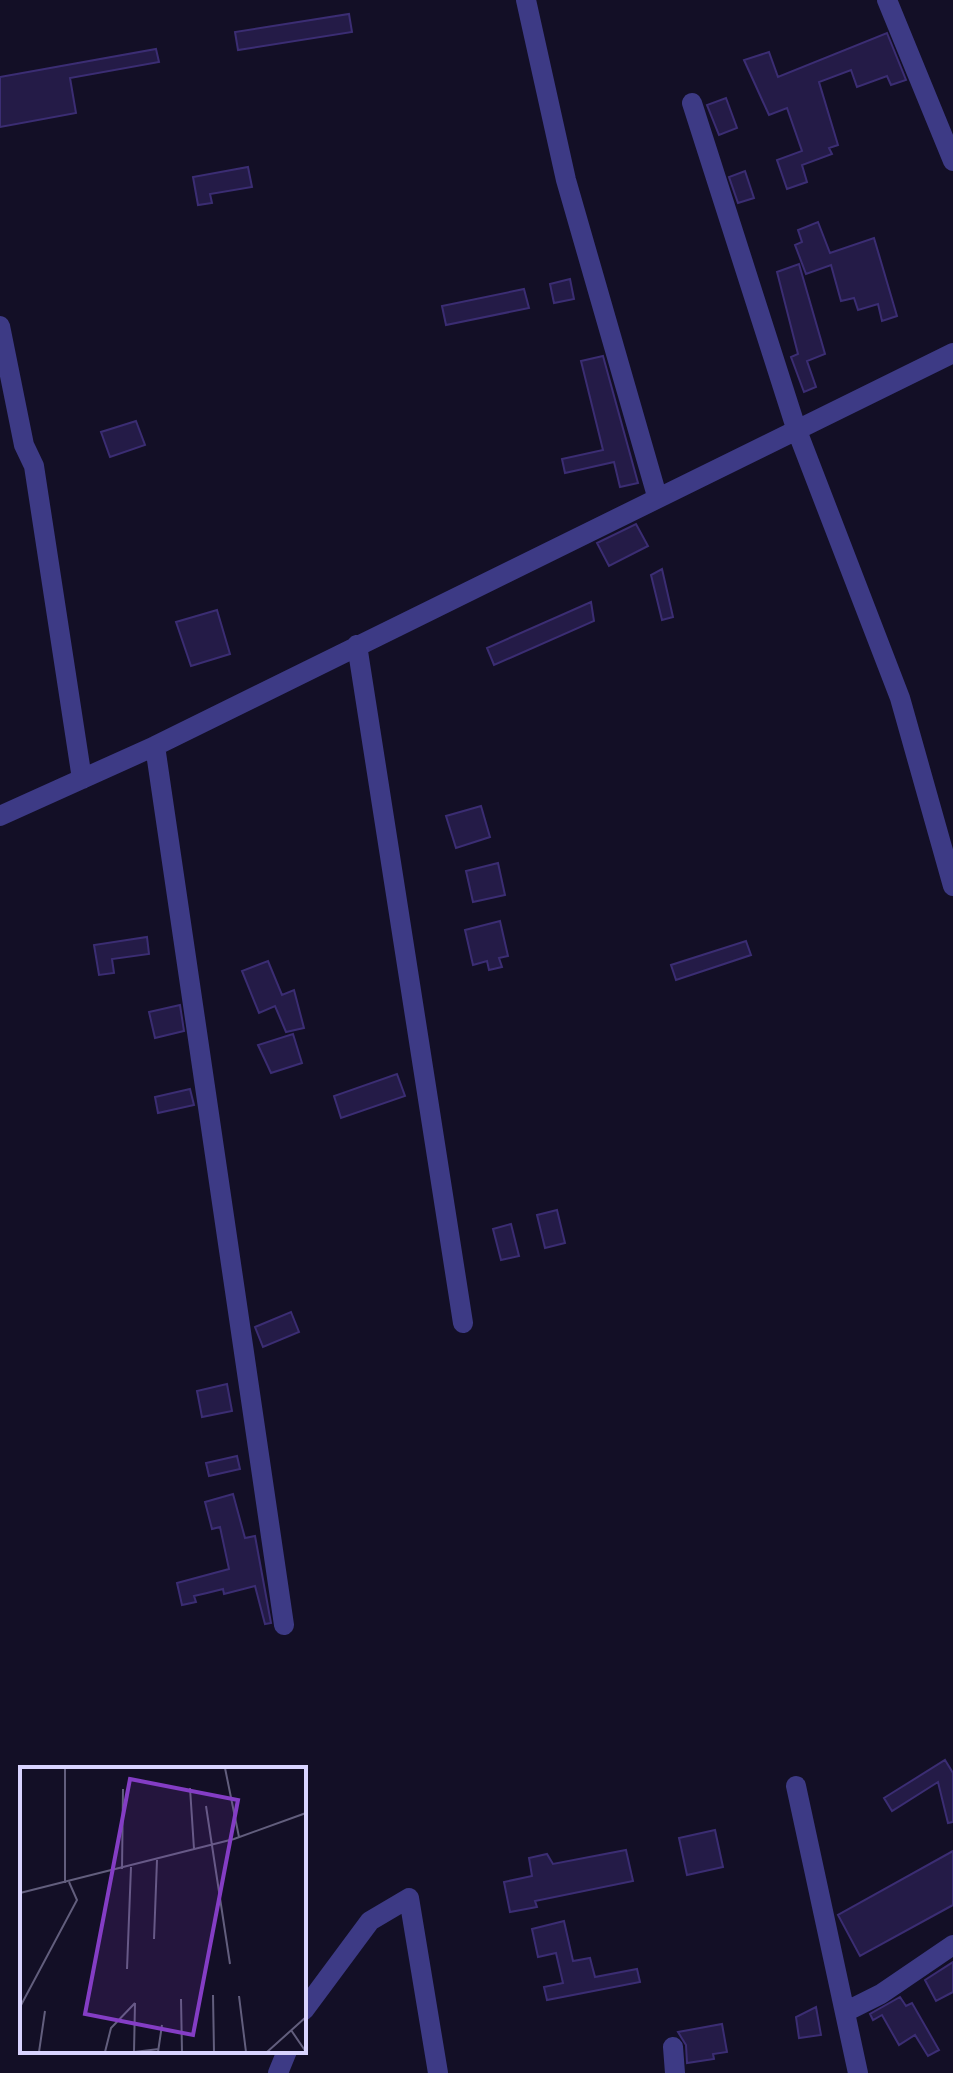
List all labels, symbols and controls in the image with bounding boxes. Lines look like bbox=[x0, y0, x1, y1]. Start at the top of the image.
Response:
inset map bbox=[20, 1767, 306, 2053]

